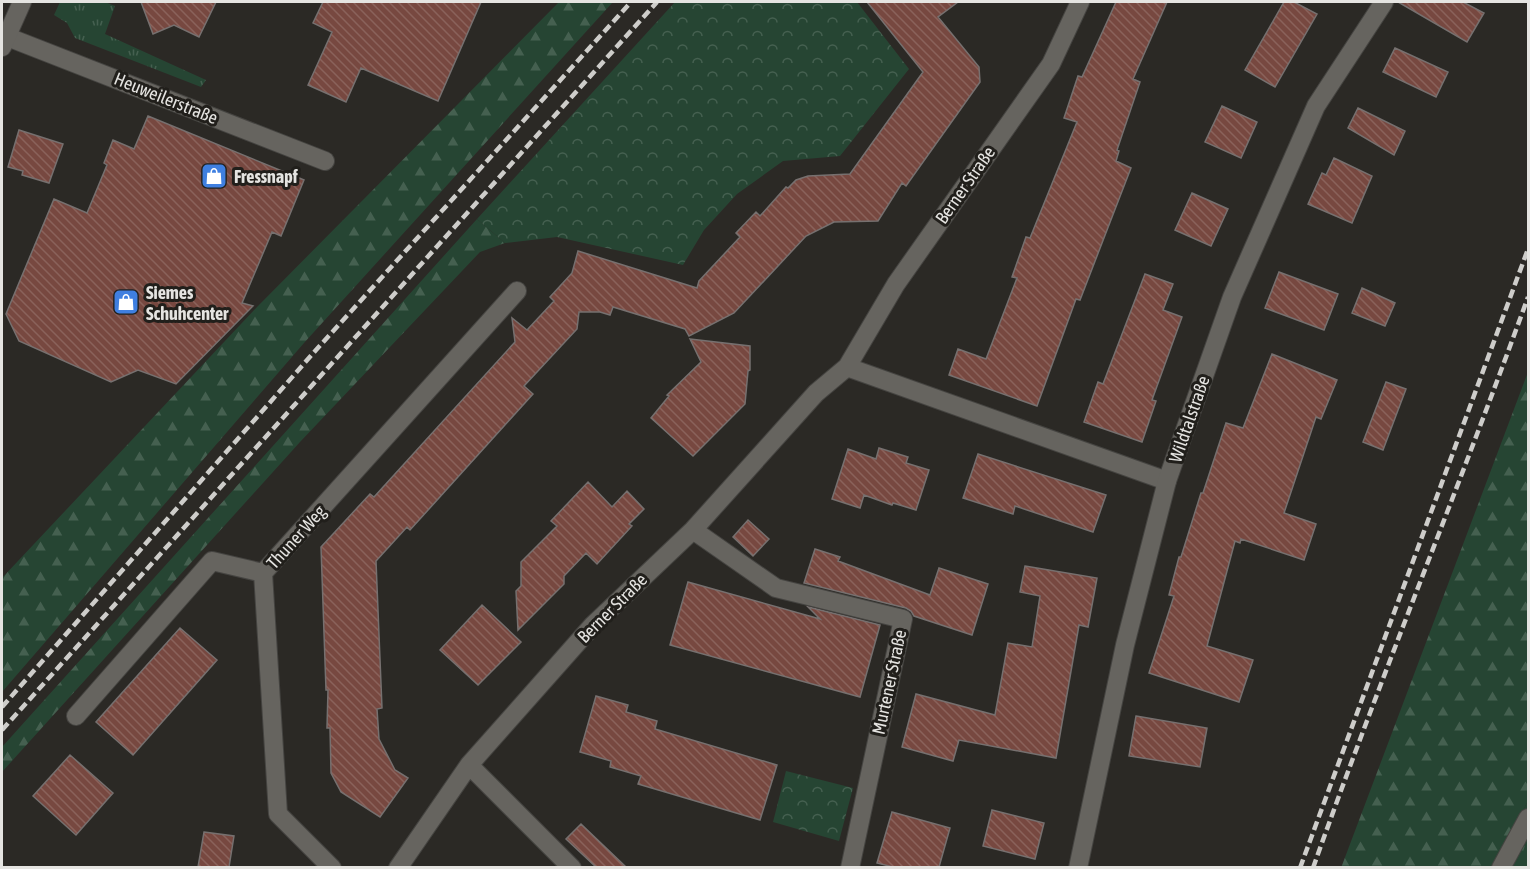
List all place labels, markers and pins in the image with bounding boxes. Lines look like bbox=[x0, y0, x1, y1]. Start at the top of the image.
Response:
shop icon: Fressnapf bbox=[199, 161, 229, 191]
place label: Fressnapf bbox=[234, 166, 299, 187]
place label: Siemes Schuhcenter bbox=[146, 282, 229, 324]
shop icon: Siemes Schuhcenter bbox=[111, 287, 141, 317]

